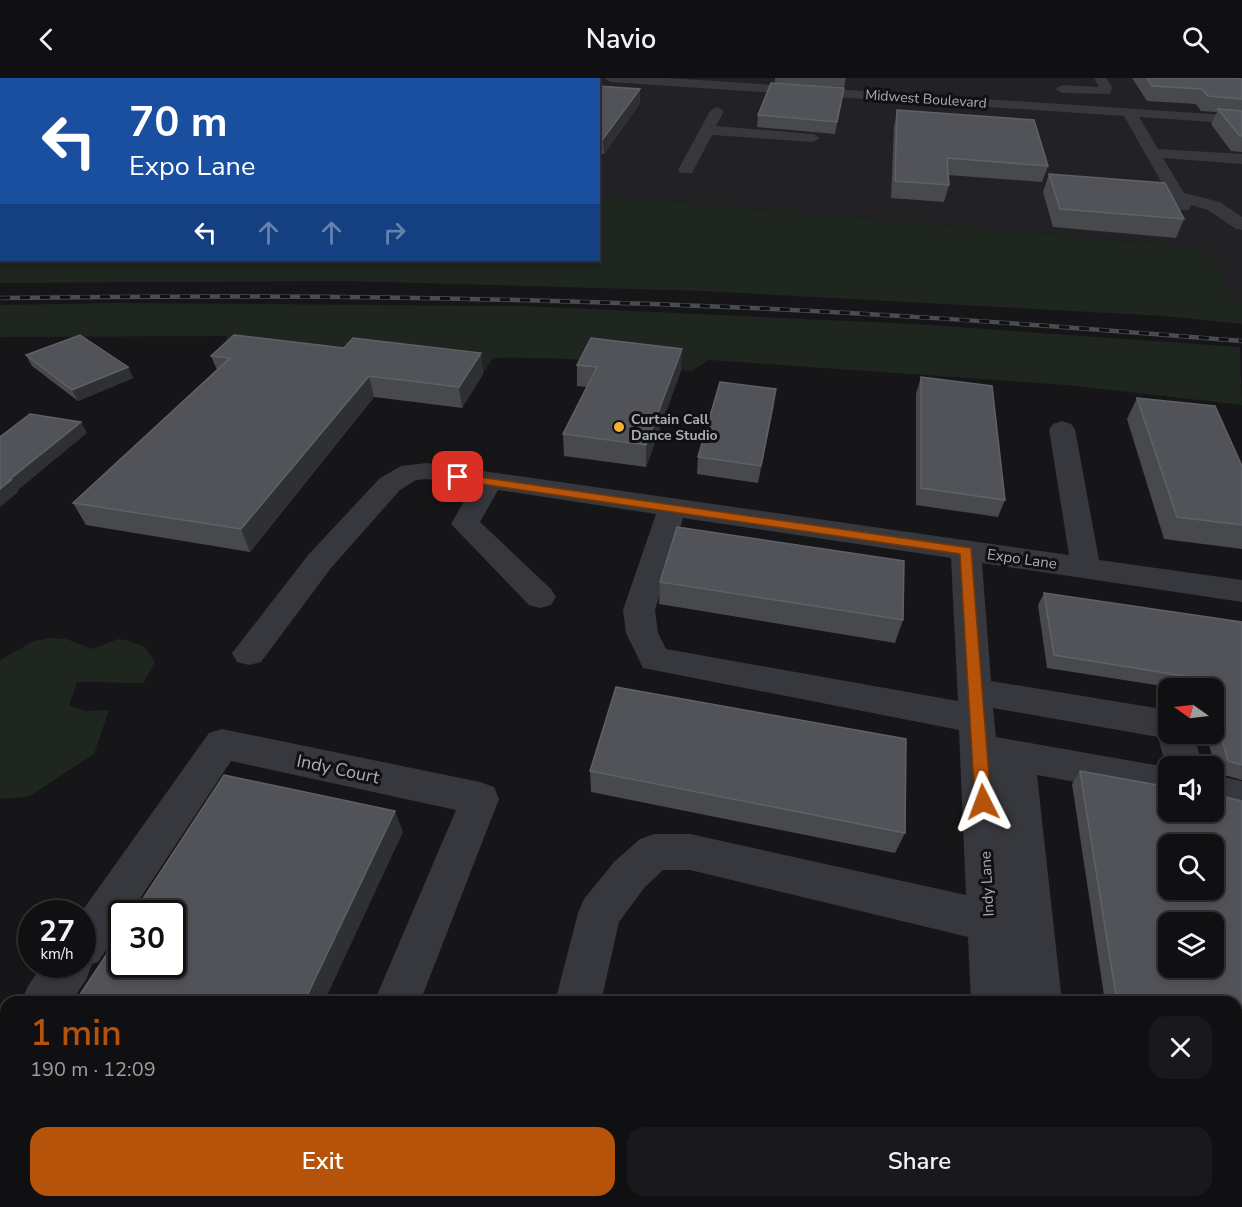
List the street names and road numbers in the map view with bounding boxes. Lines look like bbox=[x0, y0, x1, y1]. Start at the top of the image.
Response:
street label: Midwest Boulevard bbox=[865, 85, 987, 113]
street label: Expo Lane bbox=[986, 544, 1058, 574]
street label: Indy Court bbox=[294, 749, 382, 790]
street label: Indy Lane bbox=[975, 851, 999, 917]

